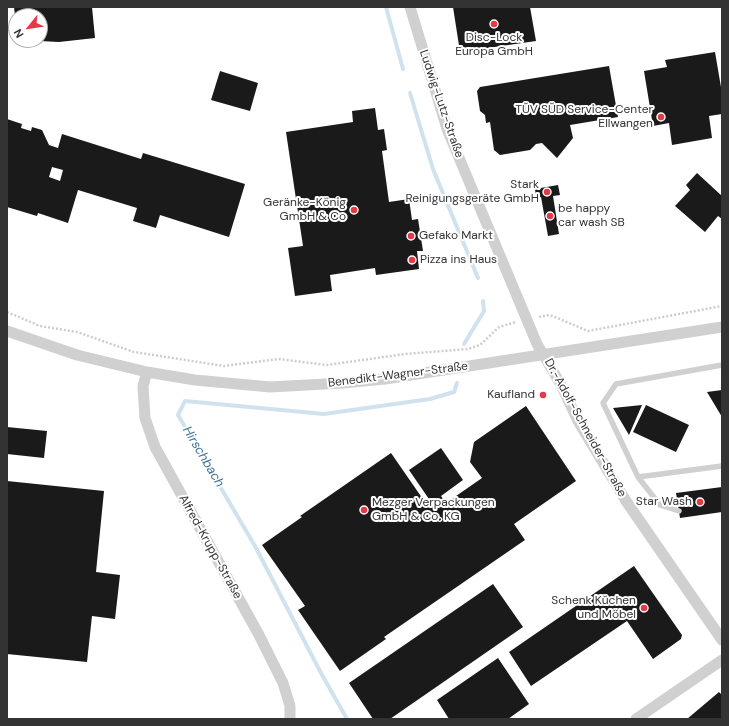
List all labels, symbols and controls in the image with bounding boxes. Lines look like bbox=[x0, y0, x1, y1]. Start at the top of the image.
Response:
north arrow bbox=[8, 8, 48, 48]
marker: Disc-Lock Europa GmbH bbox=[489, 19, 499, 29]
text: N bbox=[10, 27, 27, 40]
place label: Disc-Lock Europa GmbH bbox=[455, 31, 533, 59]
street label: Ludwig-Lutz-Straße bbox=[416, 48, 466, 160]
place label: TÜV SÜD Service-Center Ellwangen bbox=[515, 103, 653, 131]
marker: TÜV SÜD Service-Center Ellwangen bbox=[656, 112, 666, 122]
place label: Stark Reinigungsgeräte GmbH bbox=[406, 178, 539, 206]
marker: Stark Reinigungsgeräte GmbH bbox=[542, 187, 552, 197]
place label: Geränke-König GmbH & Co bbox=[263, 196, 346, 224]
place label: be happy car wash SB bbox=[558, 202, 625, 230]
marker: Geränke-König GmbH & Co bbox=[349, 205, 359, 215]
marker: be happy car wash SB bbox=[545, 211, 555, 221]
place label: Gefako Markt bbox=[419, 229, 493, 243]
marker: Gefako Markt bbox=[406, 231, 416, 241]
place label: Pizza ins Haus bbox=[420, 253, 497, 267]
marker: Pizza ins Haus bbox=[407, 255, 417, 265]
street label: Dr.-Adolf-Schneider-Straße bbox=[541, 356, 629, 500]
street label: Benedikt-Wagner-Straße bbox=[327, 359, 469, 391]
place label: Kaufland bbox=[487, 388, 535, 402]
marker: Kaufland bbox=[538, 390, 548, 400]
water label: Hirschbach bbox=[179, 424, 227, 490]
street label: Alfred-Krupp-Straße bbox=[175, 492, 245, 602]
place label: Star Wash bbox=[636, 495, 692, 509]
place label: Mezger Verpackungen GmbH & Co. KG bbox=[372, 496, 495, 524]
marker: Star Wash bbox=[695, 497, 705, 507]
marker: Mezger Verpackungen GmbH & Co. KG bbox=[359, 505, 369, 515]
place label: Schenk Küchen und Möbel bbox=[551, 594, 636, 622]
marker: Schenk Küchen und Möbel bbox=[639, 603, 649, 613]

